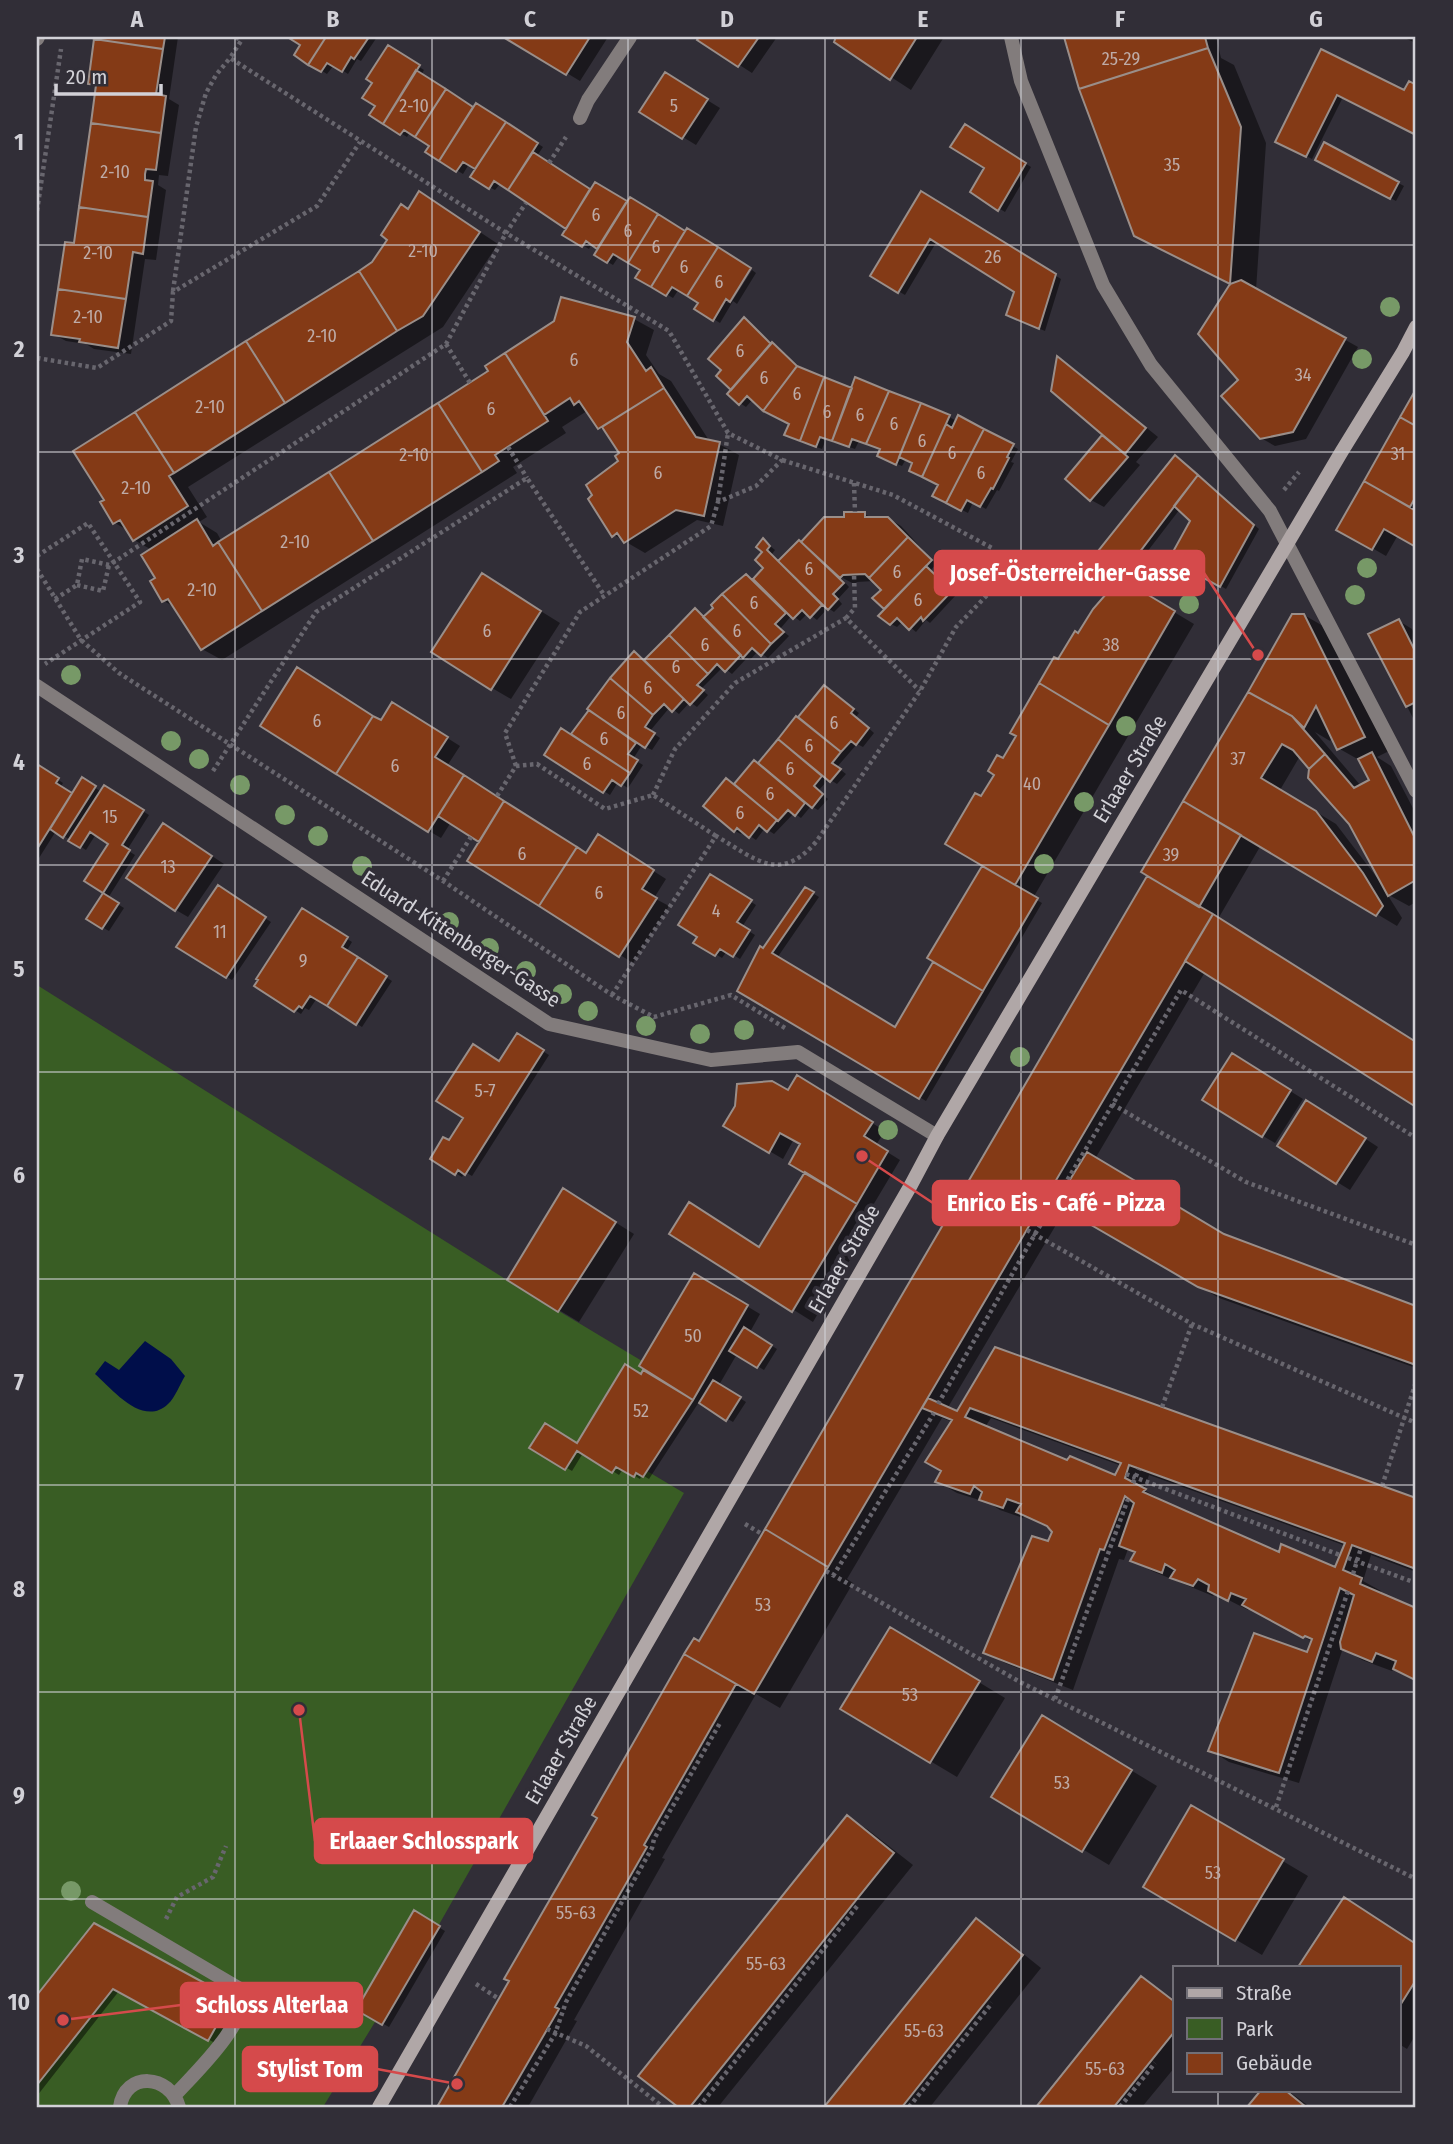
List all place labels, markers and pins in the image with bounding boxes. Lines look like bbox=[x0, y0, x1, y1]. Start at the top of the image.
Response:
callout: Josef-Österreicher-Gasse bbox=[935, 551, 1204, 595]
callout: Enrico Eis - Café - Pizza bbox=[933, 1181, 1179, 1225]
callout: Erlaaer Schlosspark bbox=[315, 1819, 532, 1863]
callout: Schloss Alterlaa bbox=[181, 1983, 362, 2027]
callout: Stylist Tom bbox=[243, 2047, 377, 2091]

